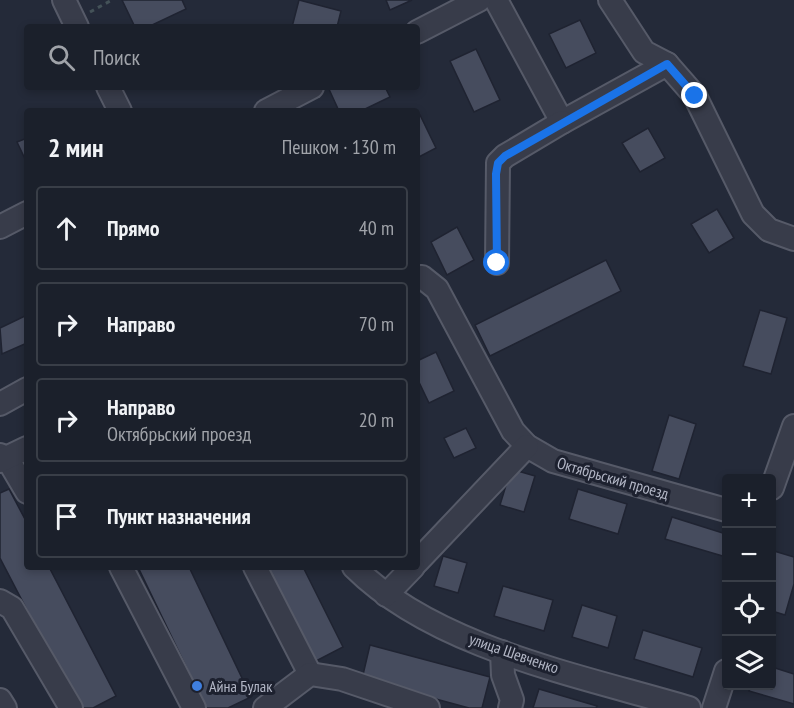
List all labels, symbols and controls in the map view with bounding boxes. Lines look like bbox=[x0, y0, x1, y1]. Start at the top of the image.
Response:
search box bbox=[24, 24, 420, 90]
icon: search bbox=[45, 41, 78, 74]
text: Поиск bbox=[93, 43, 140, 71]
route end bbox=[681, 82, 707, 108]
text: 2 мин bbox=[48, 131, 103, 164]
text: Пешком · 130 m bbox=[282, 134, 396, 160]
icon: ahead bbox=[50, 212, 83, 245]
text: Прямо bbox=[107, 214, 160, 242]
text: 40 m bbox=[359, 215, 394, 241]
route start bbox=[483, 249, 509, 275]
icon: right bbox=[50, 308, 83, 341]
text: Направо bbox=[107, 310, 175, 338]
text: 70 m bbox=[359, 311, 394, 337]
text: Направо bbox=[107, 393, 175, 421]
icon: right bbox=[50, 404, 83, 437]
text: 20 m bbox=[359, 407, 394, 433]
text: Октябрьский проезд bbox=[107, 421, 251, 447]
street label: Октябрьский проезд bbox=[555, 452, 671, 504]
map controls bbox=[722, 474, 776, 690]
button: + bbox=[722, 474, 776, 528]
icon: arrive bbox=[50, 500, 83, 533]
text: Пункт назначения bbox=[107, 502, 251, 530]
button: − bbox=[722, 528, 776, 582]
button: locate bbox=[722, 582, 776, 636]
street label: улица Шевченко bbox=[467, 628, 561, 678]
button: layers bbox=[722, 636, 776, 690]
place label: Айна Булак bbox=[209, 676, 273, 696]
marker: Айна Булак bbox=[190, 679, 204, 693]

